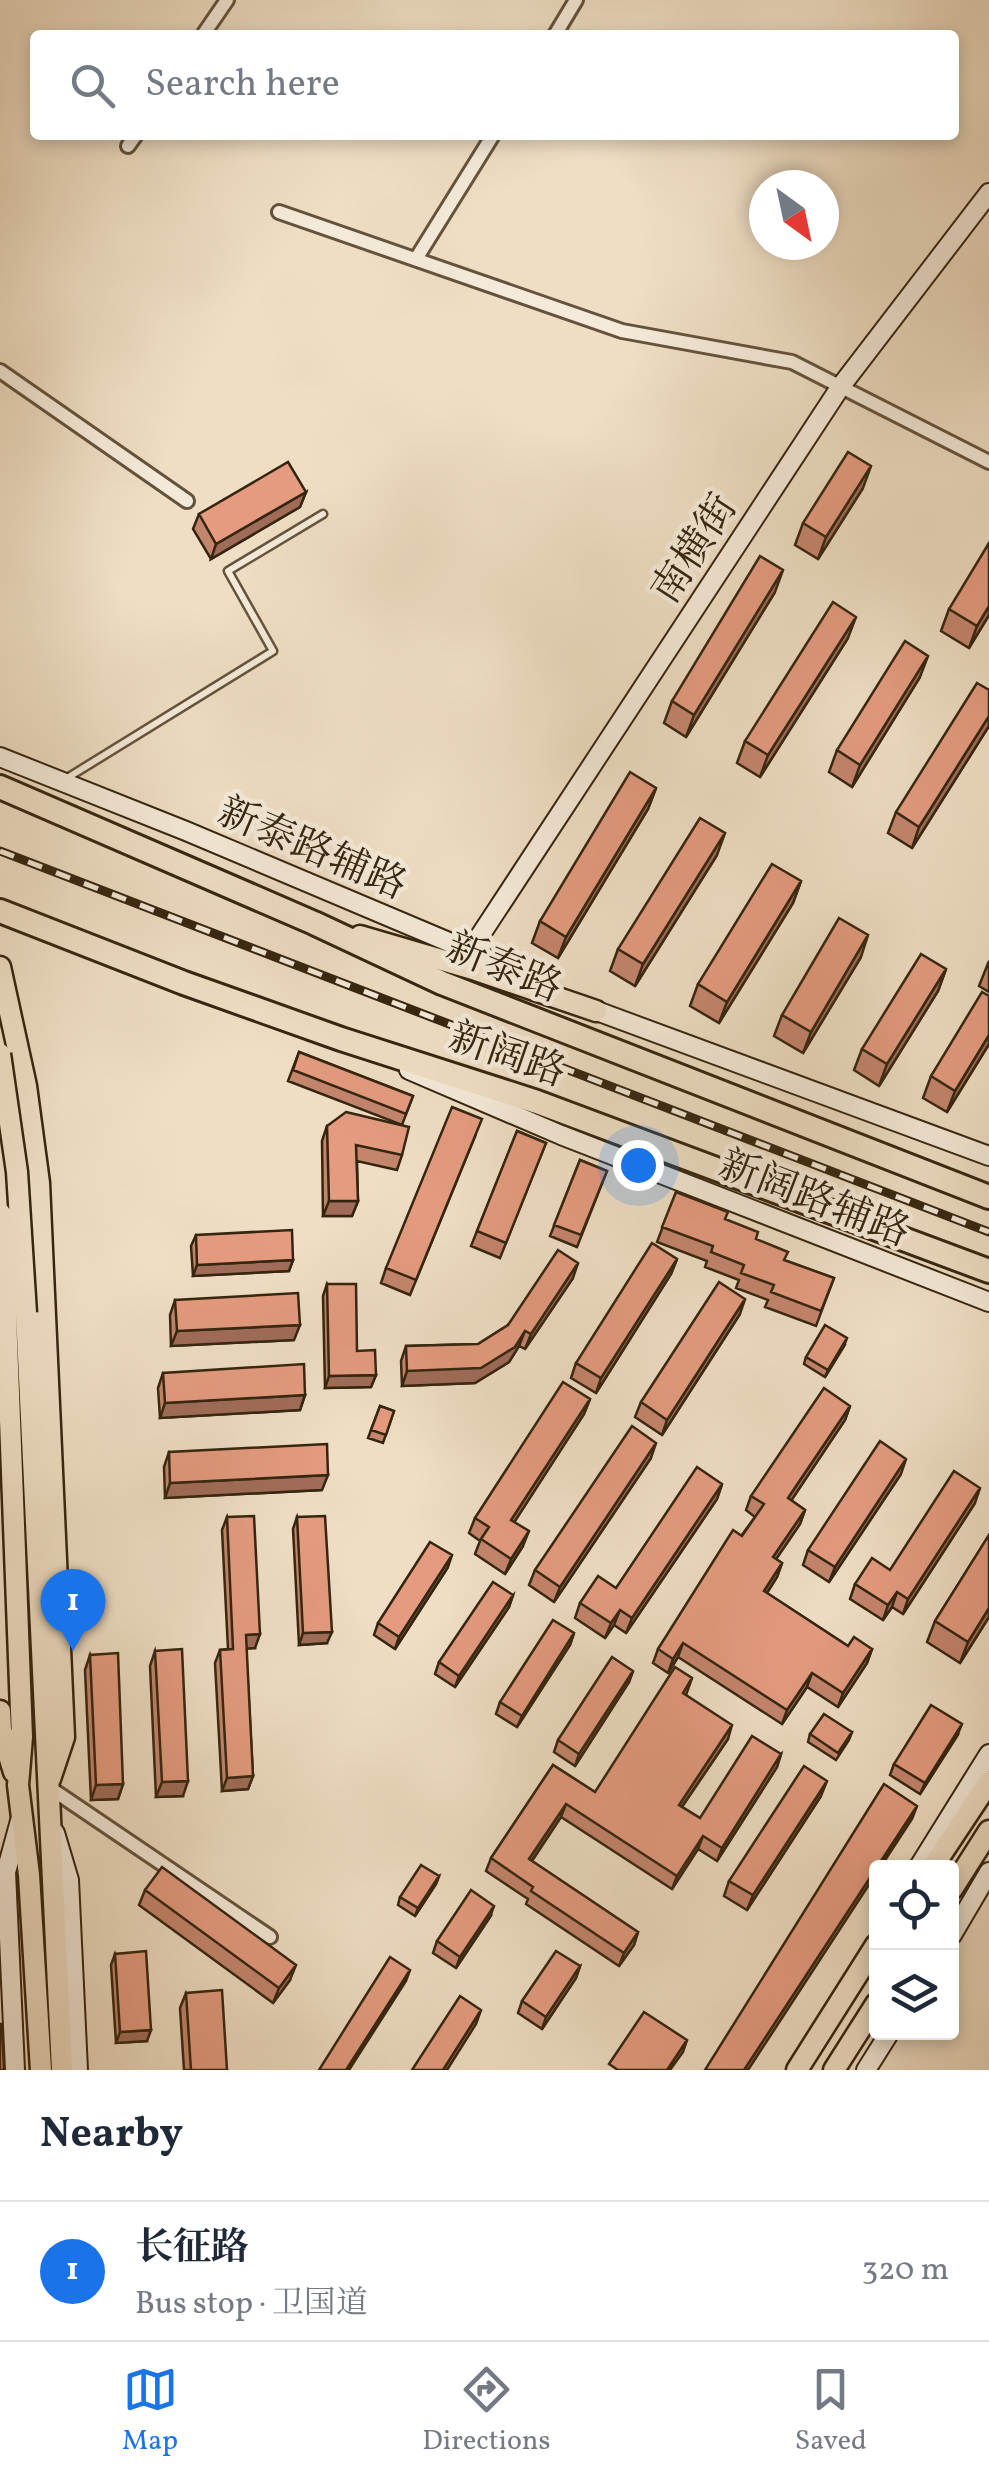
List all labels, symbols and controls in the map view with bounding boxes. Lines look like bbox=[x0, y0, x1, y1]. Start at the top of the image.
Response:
search box bbox=[30, 30, 959, 140]
icon: search bbox=[65, 58, 120, 113]
text: Search here bbox=[145, 59, 340, 112]
north arrow bbox=[749, 170, 839, 260]
street label: 南横街 bbox=[640, 485, 753, 616]
street label: 新泰路辅路 bbox=[208, 786, 414, 916]
street label: 新泰路 bbox=[437, 921, 570, 1018]
street label: 新阔路 bbox=[441, 1011, 573, 1103]
street label: 新阔路辅路 bbox=[710, 1139, 917, 1263]
your location bbox=[613, 1140, 664, 1191]
pin: 1 bbox=[40, 1568, 106, 1651]
map controls bbox=[869, 1860, 959, 2040]
button: locate bbox=[869, 1860, 959, 1950]
button: layers bbox=[869, 1950, 959, 2040]
text: Nearby bbox=[40, 2106, 183, 2165]
text: 长征路 bbox=[135, 2223, 249, 2276]
text: 1 bbox=[66, 2249, 79, 2293]
text: 320 m bbox=[862, 2249, 949, 2293]
text: Bus stop · 卫国道 bbox=[135, 2283, 368, 2327]
tab: Map bbox=[122, 2362, 178, 2461]
tab: Directions bbox=[422, 2362, 551, 2461]
tab: Saved bbox=[795, 2362, 867, 2461]

